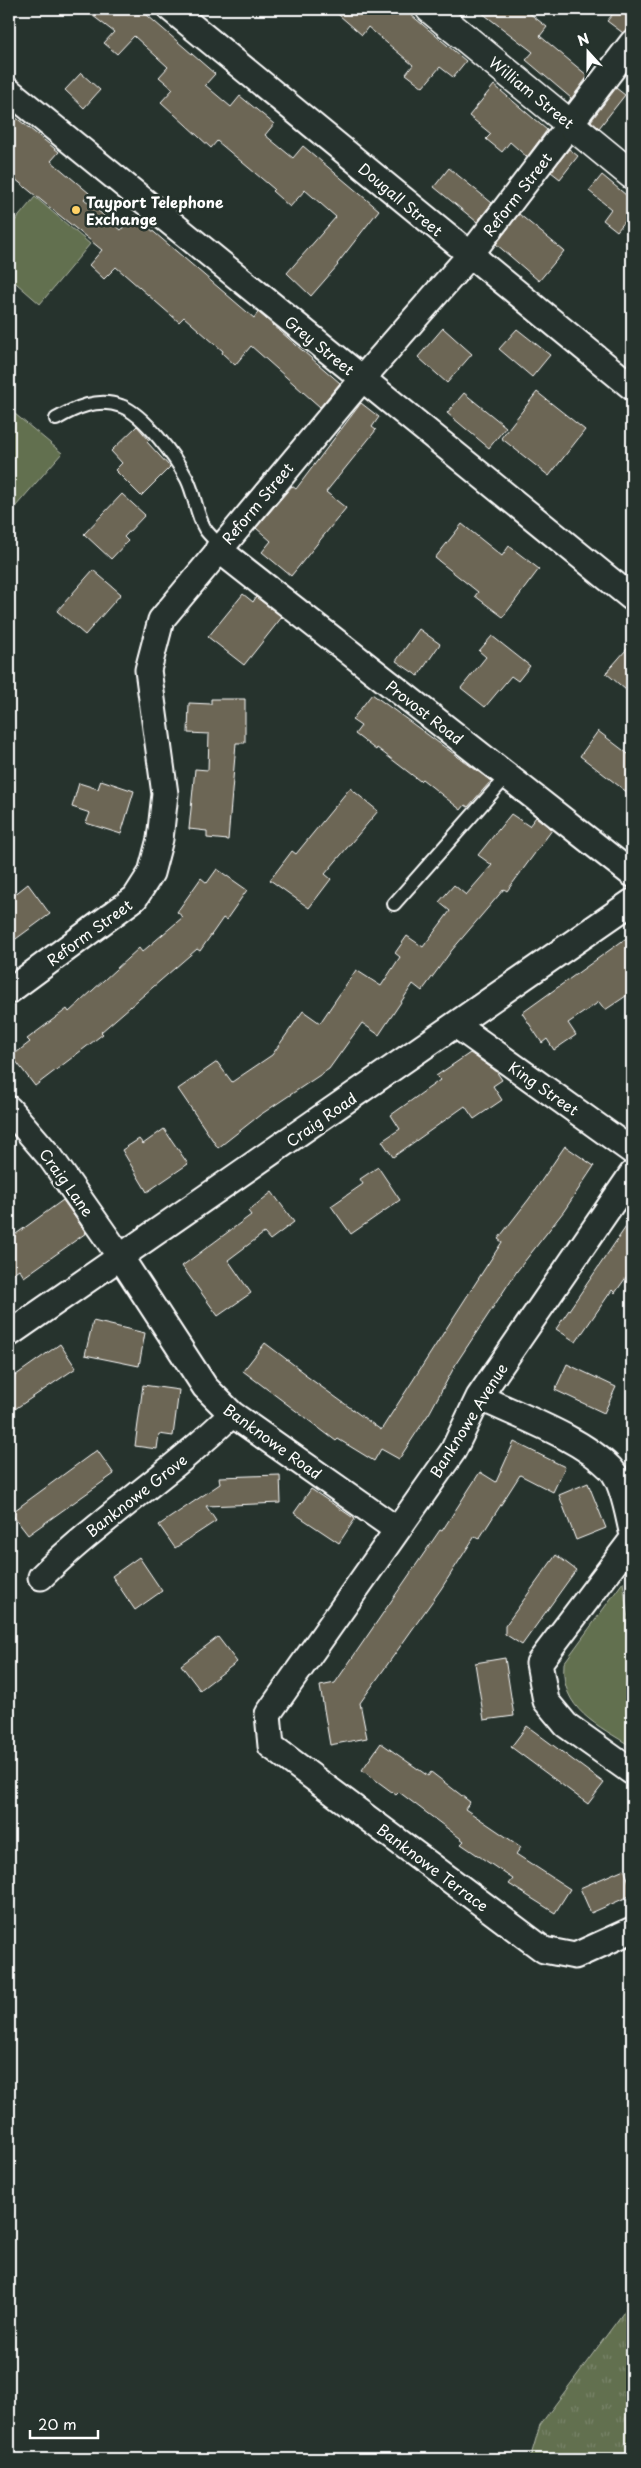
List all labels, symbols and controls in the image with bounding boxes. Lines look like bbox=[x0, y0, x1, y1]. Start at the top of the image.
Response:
north arrow bbox=[564, 28, 614, 78]
text: N bbox=[574, 28, 592, 51]
street label: William Street bbox=[484, 50, 580, 134]
street label: Reform Street bbox=[477, 147, 557, 241]
street label: Dougall Street bbox=[354, 157, 448, 241]
place label: Tayport Telephone Exchange bbox=[86, 190, 224, 230]
marker: Tayport Telephone Exchange bbox=[70, 204, 82, 216]
street label: Grey Street bbox=[280, 310, 360, 380]
street label: Reform Street bbox=[216, 457, 298, 549]
street label: Provost Road bbox=[381, 674, 469, 750]
street label: Reform Street bbox=[41, 893, 137, 971]
street label: King Street bbox=[504, 1055, 584, 1121]
street label: Craig Road bbox=[281, 1086, 361, 1152]
street label: Craig Lane bbox=[34, 1143, 100, 1221]
street label: Banknowe Avenue bbox=[423, 1358, 513, 1482]
street label: Banknowe Road bbox=[219, 1397, 327, 1485]
street label: Banknowe Grove bbox=[80, 1448, 192, 1542]
street label: Banknowe Terrace bbox=[372, 1817, 494, 1917]
scale bar bbox=[30, 2408, 98, 2440]
text: 20 m bbox=[38, 2412, 77, 2435]

